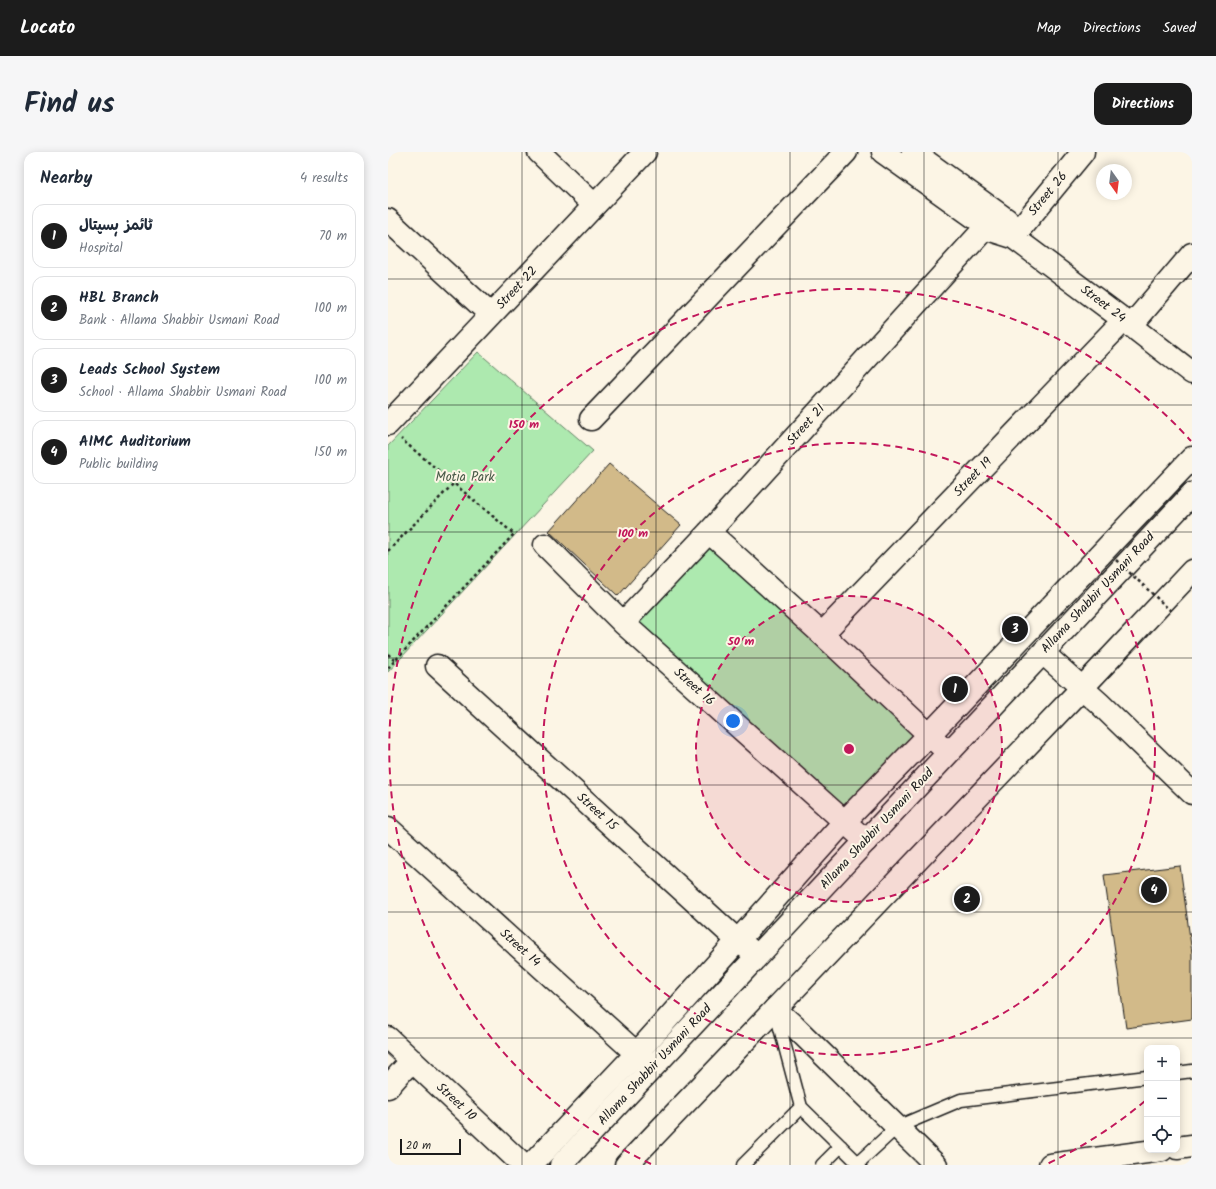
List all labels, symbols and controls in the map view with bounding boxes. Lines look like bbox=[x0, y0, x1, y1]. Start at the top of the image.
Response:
text: Locato bbox=[20, 13, 75, 43]
text: Map bbox=[1036, 17, 1061, 39]
text: Directions bbox=[1083, 17, 1141, 39]
text: Saved bbox=[1163, 17, 1196, 39]
text: Find us bbox=[24, 82, 115, 127]
button: Directions bbox=[1094, 83, 1192, 125]
north arrow bbox=[1096, 164, 1132, 200]
text: Nearby bbox=[40, 165, 92, 192]
street label: Street 26 bbox=[1023, 167, 1073, 221]
text: 4 results bbox=[300, 168, 348, 189]
text: ٹائمز ہسپتال bbox=[79, 214, 153, 238]
text: 1 bbox=[52, 226, 56, 247]
text: 70 m bbox=[319, 226, 347, 247]
text: Hospital bbox=[79, 238, 123, 259]
street label: Street 22 bbox=[491, 261, 543, 315]
street label: Street 24 bbox=[1076, 280, 1130, 328]
text: HBL Branch bbox=[79, 286, 159, 310]
text: 2 bbox=[50, 298, 58, 319]
text: 100 m bbox=[314, 298, 347, 319]
text: Bank · Allama Shabbir Usmani Road bbox=[79, 310, 279, 331]
text: Leads School System bbox=[79, 358, 220, 382]
text: 3 bbox=[50, 370, 58, 391]
text: 100 m bbox=[314, 370, 347, 391]
text: School · Allama Shabbir Usmani Road bbox=[79, 382, 286, 403]
street label: Street 21 bbox=[782, 399, 830, 451]
text: 150 m bbox=[509, 415, 539, 434]
text: AIMC Auditorium bbox=[79, 430, 191, 454]
text: 4 bbox=[50, 442, 58, 463]
text: 150 m bbox=[314, 442, 347, 463]
street label: Street 19 bbox=[949, 452, 998, 502]
text: Public building bbox=[79, 454, 158, 475]
park label: Motia Park bbox=[435, 467, 495, 488]
text: 100 m bbox=[618, 524, 648, 543]
street label: Allama Shabbir Usmani Road bbox=[1036, 527, 1160, 658]
pin: 3 bbox=[1002, 614, 1028, 644]
text: 50 m bbox=[727, 632, 755, 651]
street label: Street 16 bbox=[669, 663, 719, 711]
pin: 1 bbox=[942, 674, 968, 704]
your location bbox=[723, 711, 743, 731]
centre of rings bbox=[842, 742, 856, 756]
street label: Allama Shabbir Usmani Road bbox=[815, 763, 939, 894]
street label: Street 15 bbox=[572, 788, 623, 837]
pin: 4 bbox=[1141, 875, 1167, 905]
pin: 2 bbox=[954, 884, 980, 914]
street label: Street 14 bbox=[495, 924, 545, 972]
street label: Allama Shabbir Usmani Road bbox=[593, 999, 717, 1130]
map controls bbox=[1144, 1045, 1180, 1153]
button: + bbox=[1144, 1045, 1180, 1081]
street label: Street 10 bbox=[431, 1078, 481, 1127]
button: − bbox=[1144, 1081, 1180, 1117]
button: locate bbox=[1144, 1117, 1180, 1153]
scale bar bbox=[400, 1137, 461, 1156]
text: 20 m bbox=[406, 1137, 431, 1155]

